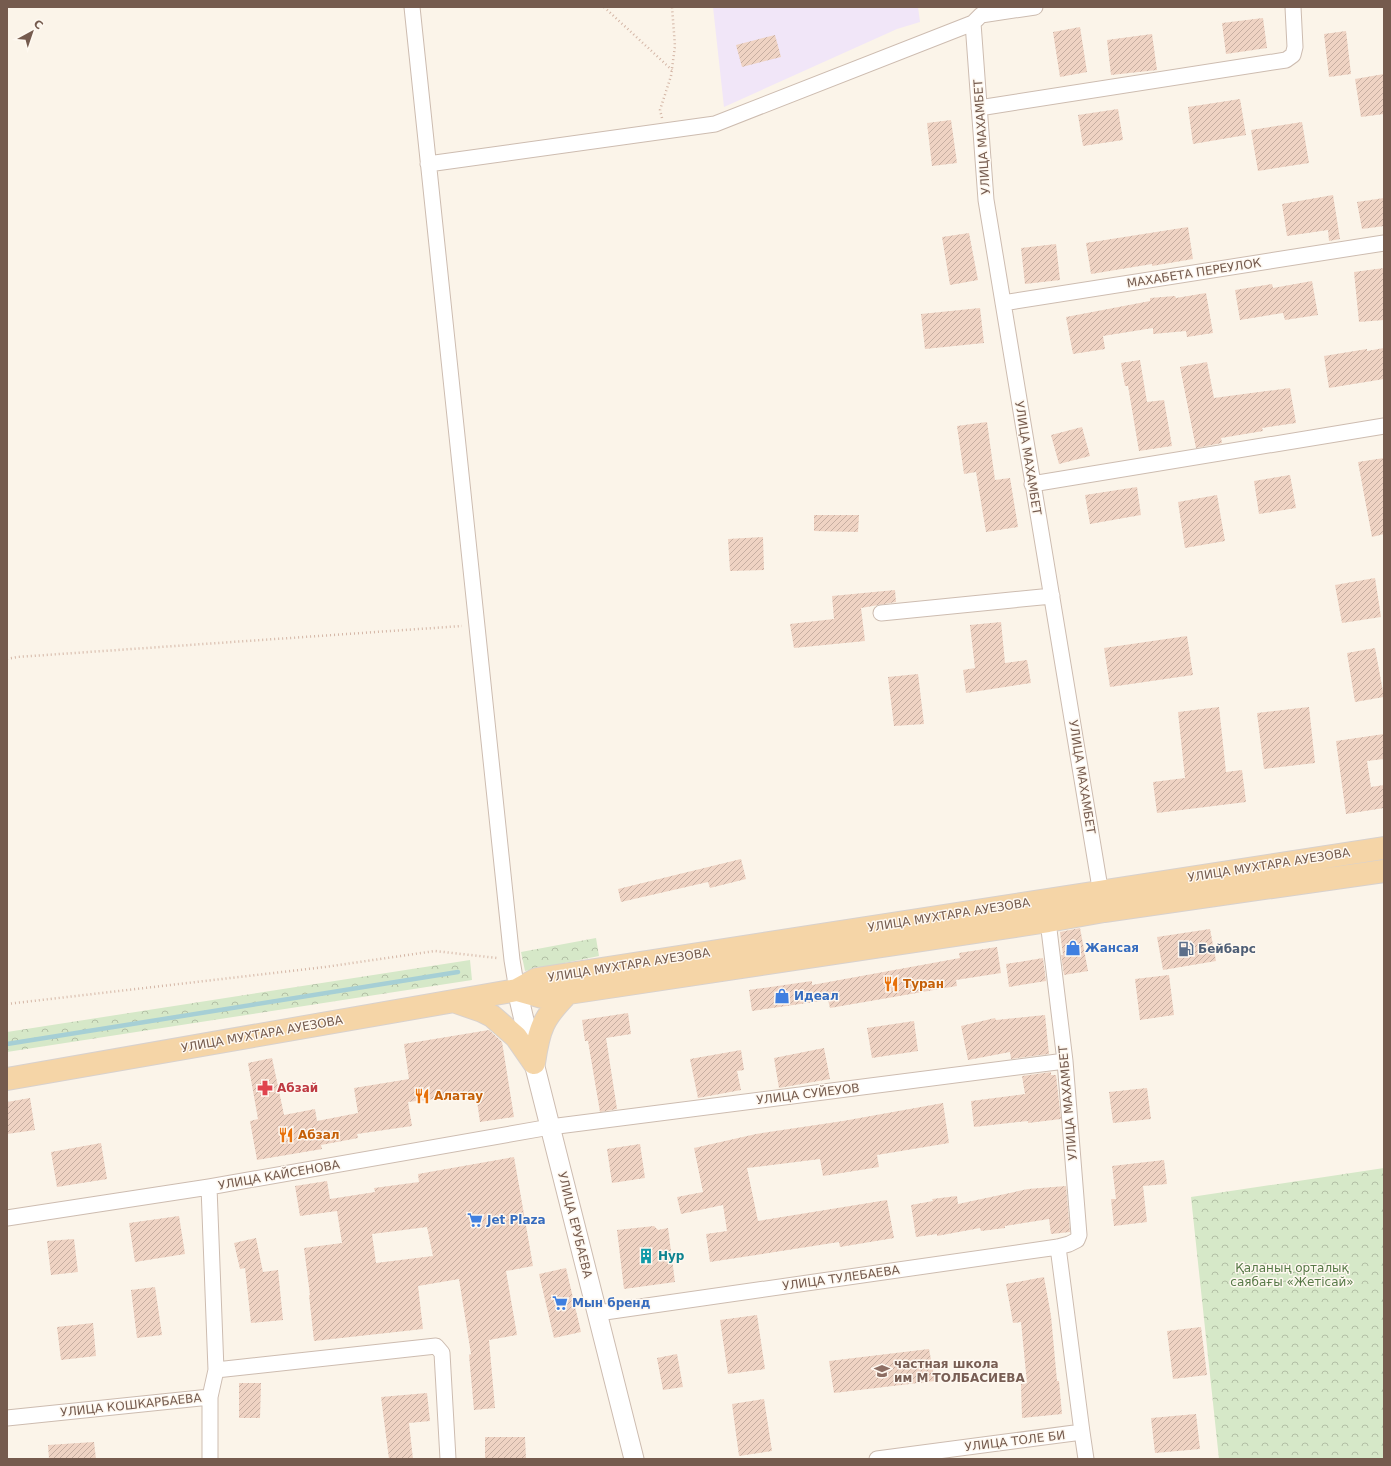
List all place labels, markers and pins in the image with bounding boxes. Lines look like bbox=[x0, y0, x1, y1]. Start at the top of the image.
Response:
shop icon: Жансая bbox=[1064, 939, 1082, 957]
fuel station icon: Бейбарс bbox=[1177, 940, 1195, 958]
place label: Жансая bbox=[1085, 941, 1139, 955]
place label: Бейбарс bbox=[1198, 942, 1256, 956]
restaurant icon: Туран bbox=[882, 975, 900, 993]
place label: Туран bbox=[903, 977, 944, 991]
shop icon: Идеал bbox=[773, 987, 791, 1005]
place label: Идеал bbox=[794, 989, 839, 1003]
pharmacy icon: Абзай bbox=[256, 1079, 274, 1097]
place label: Абзай bbox=[277, 1081, 318, 1095]
restaurant icon: Алатау bbox=[413, 1087, 431, 1105]
place label: Алатау bbox=[434, 1089, 483, 1103]
restaurant icon: Абзал bbox=[277, 1126, 295, 1144]
place label: Абзал bbox=[298, 1128, 340, 1142]
supermarket icon: Jet Plaza bbox=[466, 1211, 484, 1229]
place label: Jet Plaza bbox=[486, 1213, 546, 1227]
building icon: Нур bbox=[637, 1247, 655, 1265]
place label: Нур bbox=[658, 1249, 685, 1263]
supermarket icon: Мын бренд bbox=[551, 1294, 569, 1312]
place label: Мын бренд bbox=[572, 1296, 651, 1310]
place label: частная школа им М ТОЛБАСИЕВА bbox=[894, 1357, 1025, 1385]
school or university icon: частная школа им М ТОЛБАСИЕВА bbox=[873, 1362, 891, 1380]

